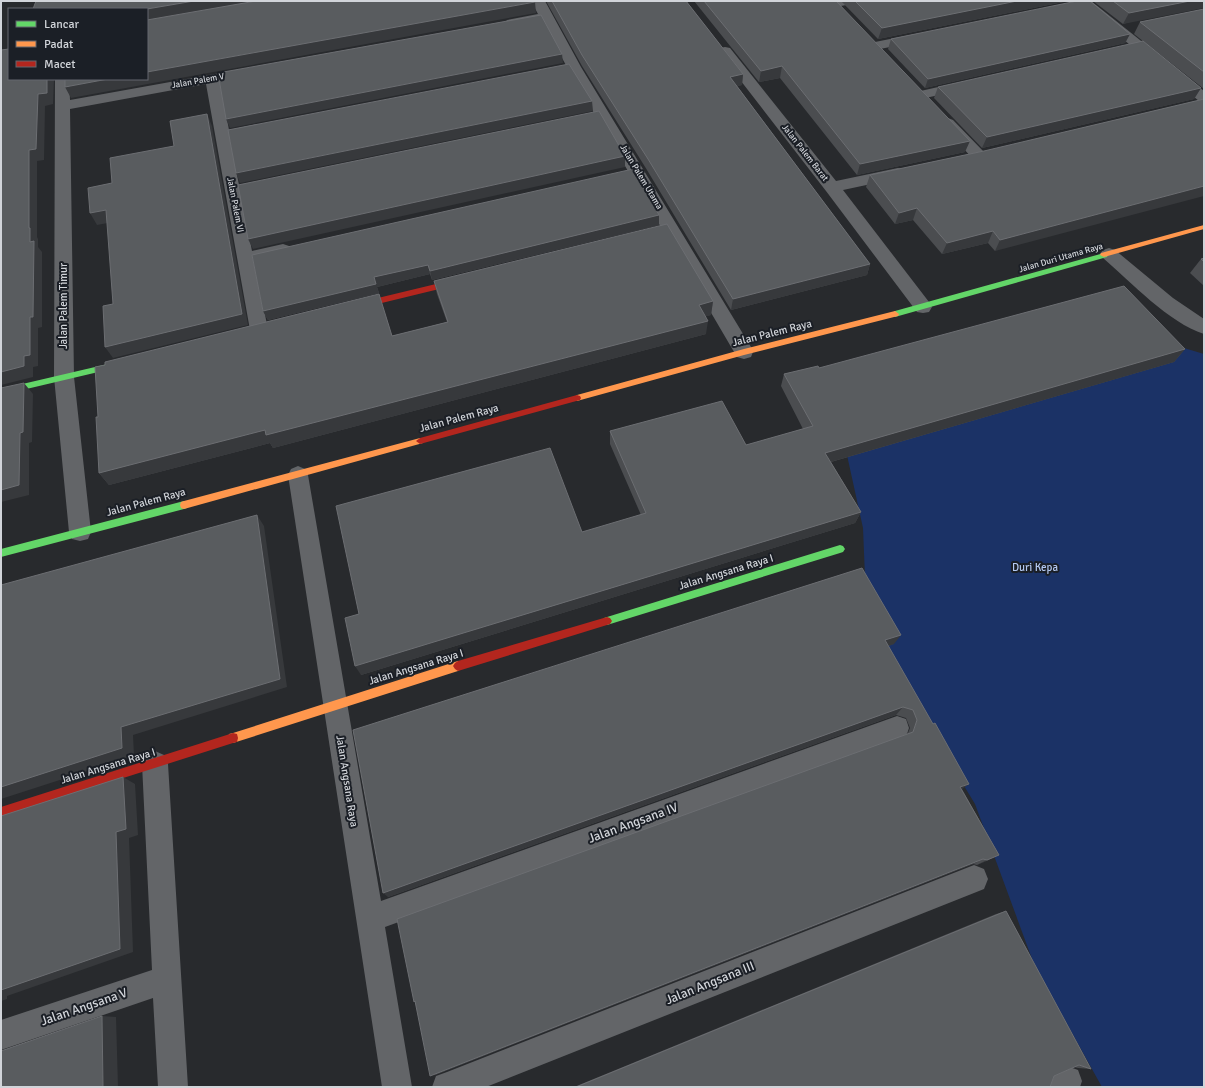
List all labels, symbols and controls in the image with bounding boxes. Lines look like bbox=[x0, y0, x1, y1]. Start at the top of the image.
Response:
legend bbox=[8, 8, 148, 80]
text: Lancar bbox=[44, 17, 80, 32]
text: Padat bbox=[44, 37, 73, 52]
text: Macet bbox=[44, 57, 76, 72]
street label: Jalan Palem V bbox=[171, 71, 226, 91]
street label: Jalan Palem Barat bbox=[779, 122, 831, 184]
street label: Jalan Palem Utama bbox=[617, 143, 665, 212]
street label: Jalan Palem VI bbox=[224, 176, 246, 234]
street label: Jalan Duri Utama Raya bbox=[1018, 241, 1105, 275]
street label: Jalan Palem Timur bbox=[57, 263, 70, 349]
street label: Jalan Palem Raya bbox=[731, 317, 813, 349]
street label: Jalan Palem Raya bbox=[418, 401, 500, 435]
street label: Jalan Palem Raya bbox=[105, 485, 187, 519]
street label: Jalan Angsana Raya I bbox=[677, 551, 775, 593]
park label: Duri Kepa bbox=[1012, 561, 1058, 574]
street label: Jalan Angsana Raya I bbox=[367, 646, 465, 688]
street label: Jalan Angsana Raya bbox=[333, 734, 361, 828]
street label: Jalan Angsana Raya I bbox=[59, 745, 157, 787]
street label: Jalan Angsana IV bbox=[586, 799, 681, 847]
street label: Jalan Angsana III bbox=[663, 958, 757, 1008]
street label: Jalan Angsana V bbox=[39, 985, 130, 1029]

